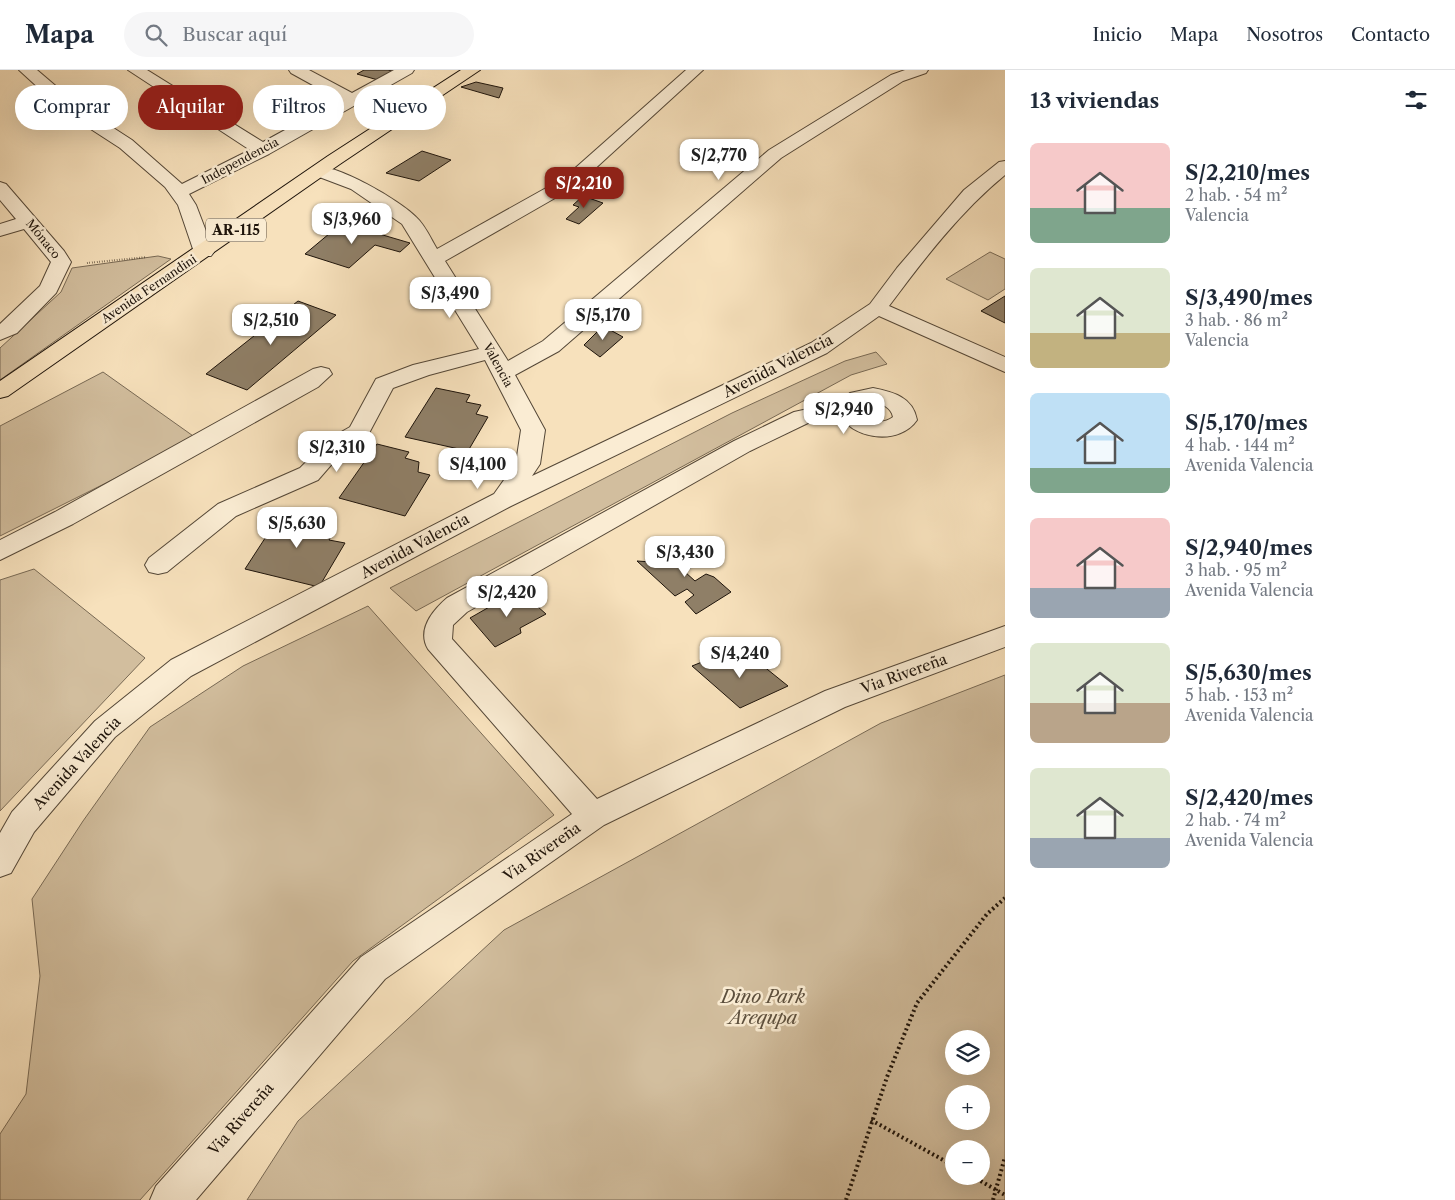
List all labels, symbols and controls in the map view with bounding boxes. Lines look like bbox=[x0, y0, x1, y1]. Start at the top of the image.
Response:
search box bbox=[124, 12, 474, 57]
text: Mapa bbox=[25, 20, 94, 49]
icon: search bbox=[142, 21, 170, 49]
text: Buscar aquí bbox=[182, 23, 287, 46]
text: Inicio bbox=[1093, 24, 1142, 46]
text: Mapa bbox=[1170, 24, 1218, 46]
text: Nosotros bbox=[1246, 24, 1323, 46]
text: Contacto bbox=[1351, 24, 1430, 46]
chip: Comprar bbox=[15, 85, 128, 130]
chip: Alquilar bbox=[138, 85, 243, 130]
chip: Filtros bbox=[253, 85, 344, 130]
chip: Nuevo bbox=[354, 85, 446, 130]
icon: filters bbox=[1402, 86, 1430, 114]
text: 13 viviendas bbox=[1030, 88, 1159, 113]
street label: Independencia bbox=[198, 134, 282, 187]
pin: S/2,770 bbox=[673, 138, 765, 181]
text: S/2,770 bbox=[691, 145, 747, 165]
text: S/2,210/mes bbox=[1185, 160, 1310, 185]
icon: home bbox=[1070, 163, 1130, 223]
pin: S/2,210 bbox=[538, 166, 630, 209]
text: S/2,210 bbox=[556, 173, 612, 193]
text: 2 hab. · 54 m² bbox=[1185, 185, 1287, 205]
pin: S/3,960 bbox=[306, 202, 398, 245]
text: Valencia bbox=[1185, 205, 1249, 225]
text: S/3,960 bbox=[323, 209, 381, 229]
street label: Mónaco bbox=[23, 216, 64, 262]
road number: AR-115 bbox=[206, 218, 266, 242]
street label: Avenida Fernandini bbox=[97, 251, 199, 327]
pin: S/3,490 bbox=[404, 276, 496, 319]
text: S/3,490 bbox=[421, 283, 479, 303]
text: S/3,490/mes bbox=[1185, 285, 1313, 310]
icon: home bbox=[1070, 288, 1130, 348]
pin: S/5,170 bbox=[557, 298, 649, 341]
pin: S/2,510 bbox=[225, 304, 317, 346]
text: S/5,170 bbox=[576, 305, 630, 325]
text: S/2,510 bbox=[243, 310, 299, 330]
text: 3 hab. · 86 m² bbox=[1185, 310, 1288, 330]
street label: Avenida Valencia bbox=[719, 330, 836, 402]
text: Valencia bbox=[1185, 330, 1249, 350]
street label: Valencia bbox=[480, 339, 517, 390]
pin: S/2,940 bbox=[798, 392, 890, 435]
text: S/2,940 bbox=[815, 399, 873, 419]
text: S/5,170/mes bbox=[1185, 410, 1308, 435]
icon: home bbox=[1070, 413, 1130, 473]
pin: S/2,310 bbox=[291, 430, 383, 473]
text: 4 hab. · 144 m² bbox=[1185, 435, 1295, 455]
text: S/2,310 bbox=[309, 437, 365, 457]
pin: S/4,100 bbox=[432, 448, 524, 490]
text: S/4,100 bbox=[449, 454, 507, 474]
text: Avenida Valencia bbox=[1185, 455, 1314, 475]
pin: S/5,630 bbox=[251, 506, 343, 549]
street label: Avenida Valencia bbox=[356, 509, 472, 583]
text: S/5,630 bbox=[268, 513, 326, 533]
text: S/2,940/mes bbox=[1185, 535, 1313, 560]
pin: S/3,430 bbox=[639, 536, 731, 578]
icon: home bbox=[1070, 538, 1130, 598]
text: S/3,430 bbox=[656, 542, 714, 562]
text: 3 hab. · 95 m² bbox=[1185, 560, 1287, 580]
pin: S/2,420 bbox=[461, 576, 553, 618]
text: Avenida Valencia bbox=[1185, 580, 1314, 600]
text: S/2,420 bbox=[477, 582, 537, 602]
pin: S/4,240 bbox=[694, 636, 786, 679]
text: S/4,240 bbox=[711, 643, 769, 663]
street label: Via Rivereña bbox=[857, 649, 950, 698]
text: S/5,630/mes bbox=[1185, 660, 1312, 685]
icon: home bbox=[1070, 663, 1130, 723]
text: 5 hab. · 153 m² bbox=[1185, 685, 1293, 705]
text: Avenida Valencia bbox=[1185, 705, 1314, 725]
street label: Avenida Valencia bbox=[28, 712, 125, 814]
text: S/2,420/mes bbox=[1185, 785, 1313, 810]
icon: home bbox=[1070, 788, 1130, 848]
text: 2 hab. · 74 m² bbox=[1185, 810, 1286, 830]
street label: Via Rivereña bbox=[498, 818, 584, 886]
text: Avenida Valencia bbox=[1185, 830, 1314, 850]
park label: Dino Park Arequpa bbox=[719, 986, 806, 1029]
map controls bbox=[945, 1030, 990, 1185]
button: layers bbox=[945, 1030, 990, 1075]
street label: Via Rivereña bbox=[203, 1078, 277, 1160]
button: + bbox=[945, 1085, 990, 1130]
button: − bbox=[945, 1140, 990, 1185]

